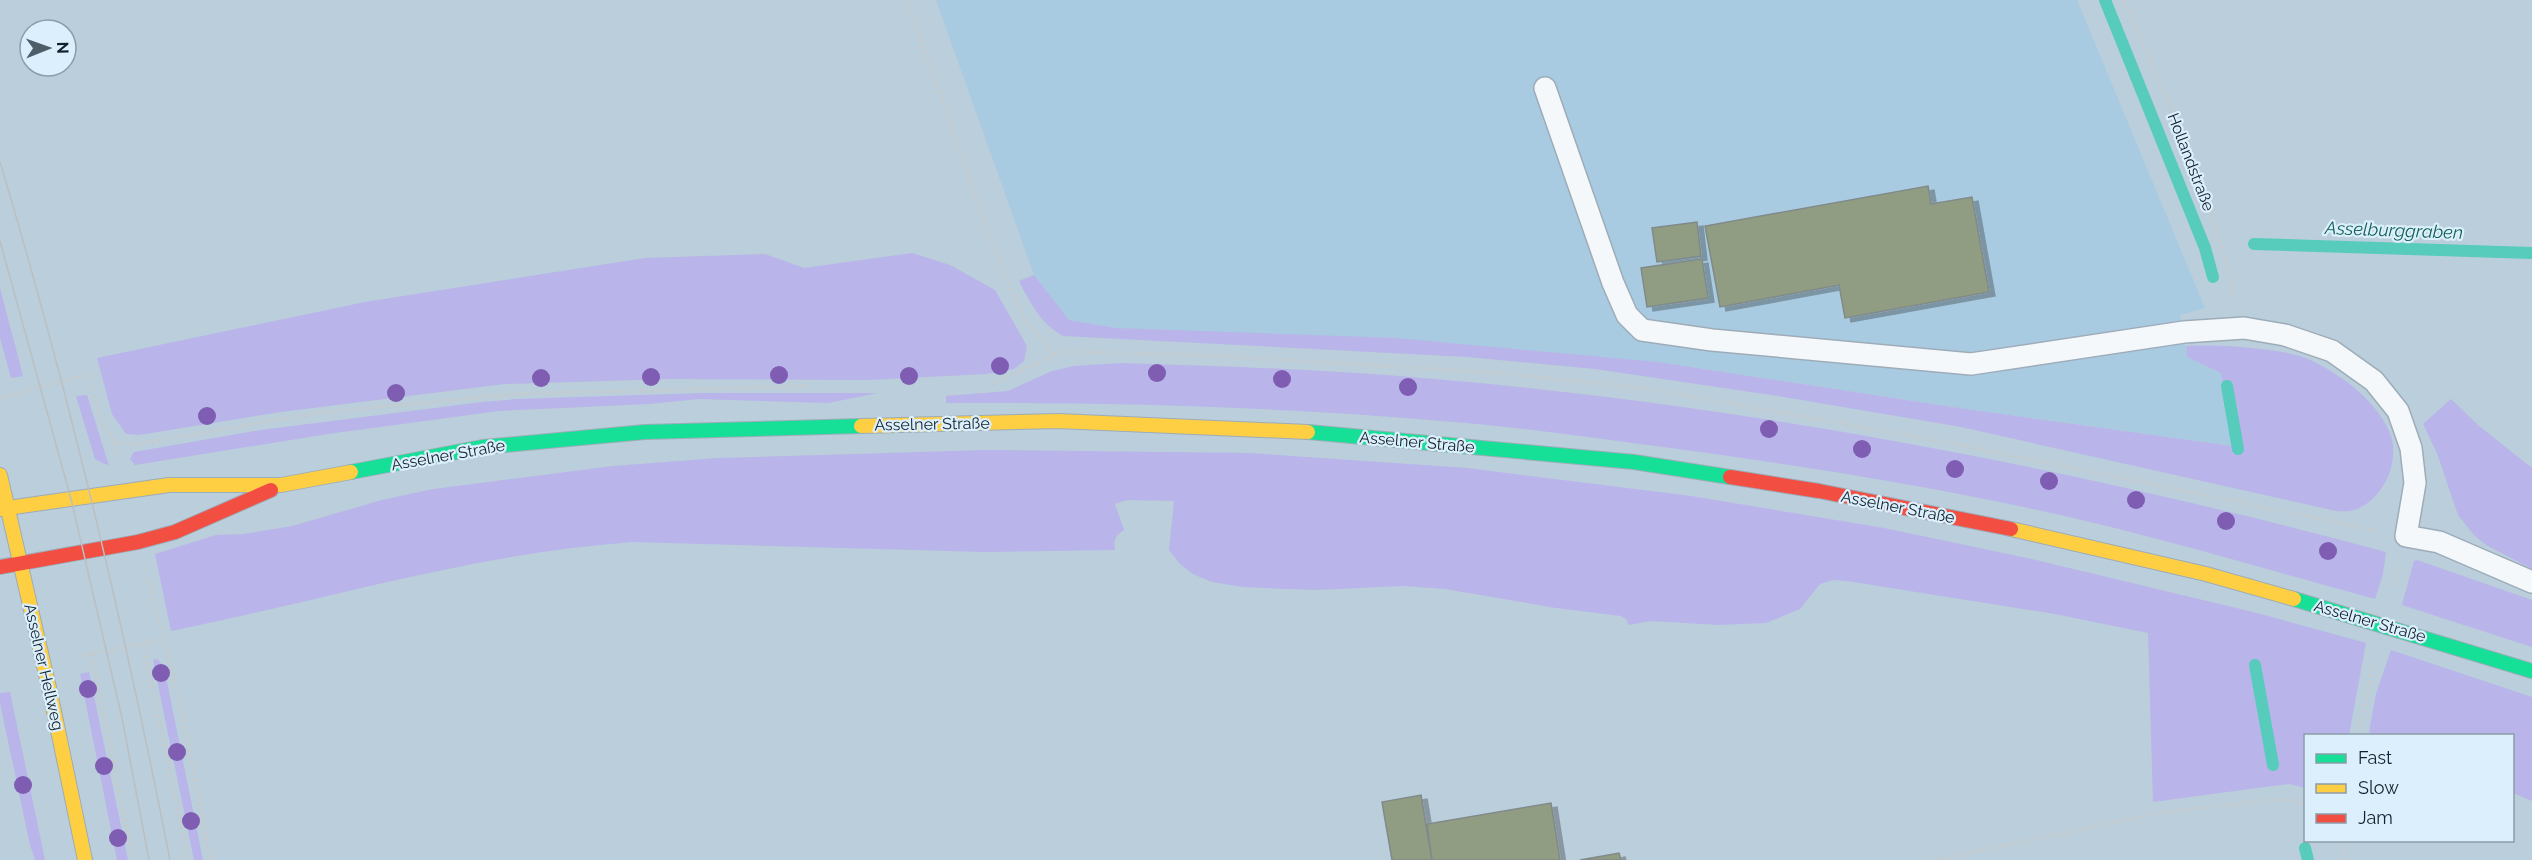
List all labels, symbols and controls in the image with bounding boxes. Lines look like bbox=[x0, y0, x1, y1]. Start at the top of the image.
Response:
north arrow bbox=[18, 18, 78, 78]
text: N bbox=[53, 41, 72, 54]
street label: Hollandstraße bbox=[2164, 110, 2218, 214]
water label: Asselburggraben bbox=[2324, 217, 2463, 243]
street label: Asselner Straße bbox=[874, 413, 990, 435]
street label: Asselner Straße bbox=[1359, 428, 1475, 456]
street label: Asselner Straße bbox=[390, 436, 506, 474]
street label: Asselner Straße bbox=[1840, 487, 1956, 527]
street label: Asselner Straße bbox=[2312, 596, 2428, 646]
street label: Asselner Hellweg bbox=[20, 602, 68, 732]
legend bbox=[2304, 734, 2514, 842]
text: Fast bbox=[2358, 747, 2392, 768]
text: Slow bbox=[2358, 777, 2399, 798]
text: Jam bbox=[2358, 807, 2393, 828]

